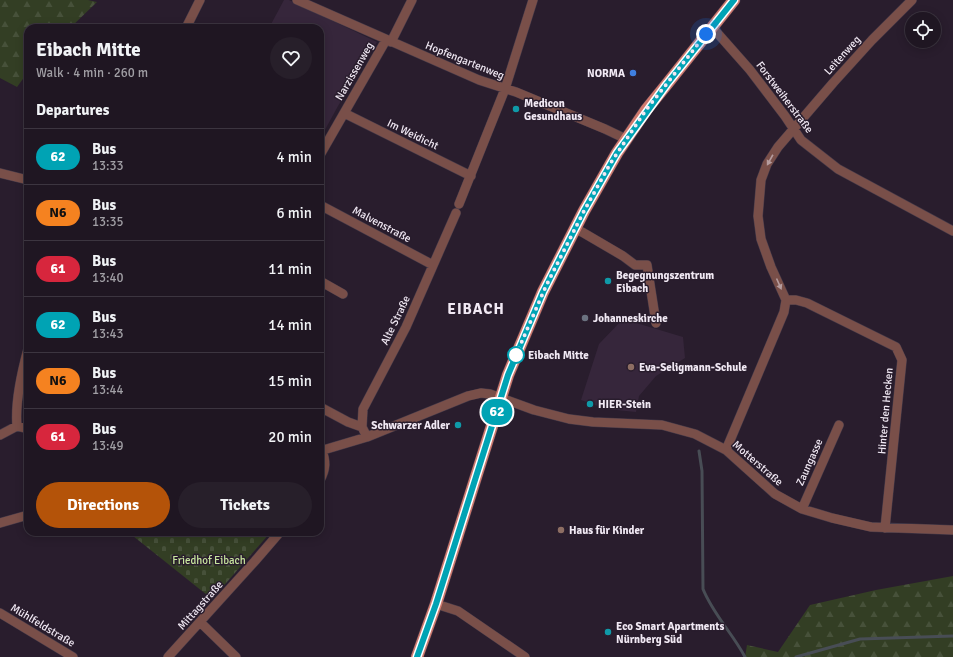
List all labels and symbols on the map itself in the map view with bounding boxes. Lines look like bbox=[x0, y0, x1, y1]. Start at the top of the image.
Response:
your location bbox=[696, 24, 716, 44]
street label: Leitenweg bbox=[821, 33, 863, 78]
street label: Hopfengartenweg bbox=[423, 39, 506, 82]
street label: Narzissenweg bbox=[333, 40, 376, 103]
street label: Forstweiherstraße bbox=[753, 59, 816, 136]
place label: NORMA bbox=[587, 67, 625, 80]
marker: NORMA bbox=[628, 68, 638, 78]
place label: Medicon Gesundhaus bbox=[524, 97, 582, 123]
marker: Medicon Gesundhaus bbox=[511, 104, 521, 114]
street label: Im Weidicht bbox=[385, 116, 441, 153]
one-way arrow bbox=[767, 154, 773, 166]
street label: Malvenstraße bbox=[350, 204, 413, 245]
place label: Begegnungszentrum Eibach bbox=[616, 269, 714, 295]
marker: Begegnungszentrum Eibach bbox=[603, 276, 613, 286]
one-way arrow bbox=[776, 279, 782, 291]
street label: Alte Straße bbox=[378, 293, 413, 347]
district label: EIBACH bbox=[447, 300, 505, 318]
place label: Johanneskirche bbox=[593, 312, 668, 325]
marker: Johanneskirche bbox=[580, 313, 590, 323]
marker: Eibach Mitte bbox=[507, 346, 525, 364]
place label: Eibach Mitte bbox=[528, 349, 589, 362]
place label: Eva-Seligmann-Schule bbox=[639, 361, 748, 374]
marker: Eva-Seligmann-Schule bbox=[626, 362, 636, 372]
street label: Hinter den Hecken bbox=[875, 367, 896, 455]
place label: HIER-Stein bbox=[598, 398, 651, 411]
line badge: 62 bbox=[479, 399, 515, 425]
marker: HIER-Stein bbox=[585, 399, 595, 409]
place label: Schwarzer Adler bbox=[371, 419, 451, 432]
marker: Schwarzer Adler bbox=[453, 420, 463, 430]
street label: Zaungasse bbox=[793, 437, 826, 488]
street label: Motterstraße bbox=[730, 438, 785, 489]
place label: Haus für Kinder bbox=[569, 524, 645, 537]
marker: Haus für Kinder bbox=[556, 525, 566, 535]
park label: Friedhof Eibach bbox=[172, 554, 246, 567]
street label: Mittagstraße bbox=[175, 578, 226, 633]
street label: Mühlfeldstraße bbox=[8, 601, 77, 650]
place label: Eco Smart Apartments Nürnberg Süd bbox=[616, 620, 724, 646]
marker: Eco Smart Apartments Nürnberg Süd bbox=[603, 627, 613, 637]

